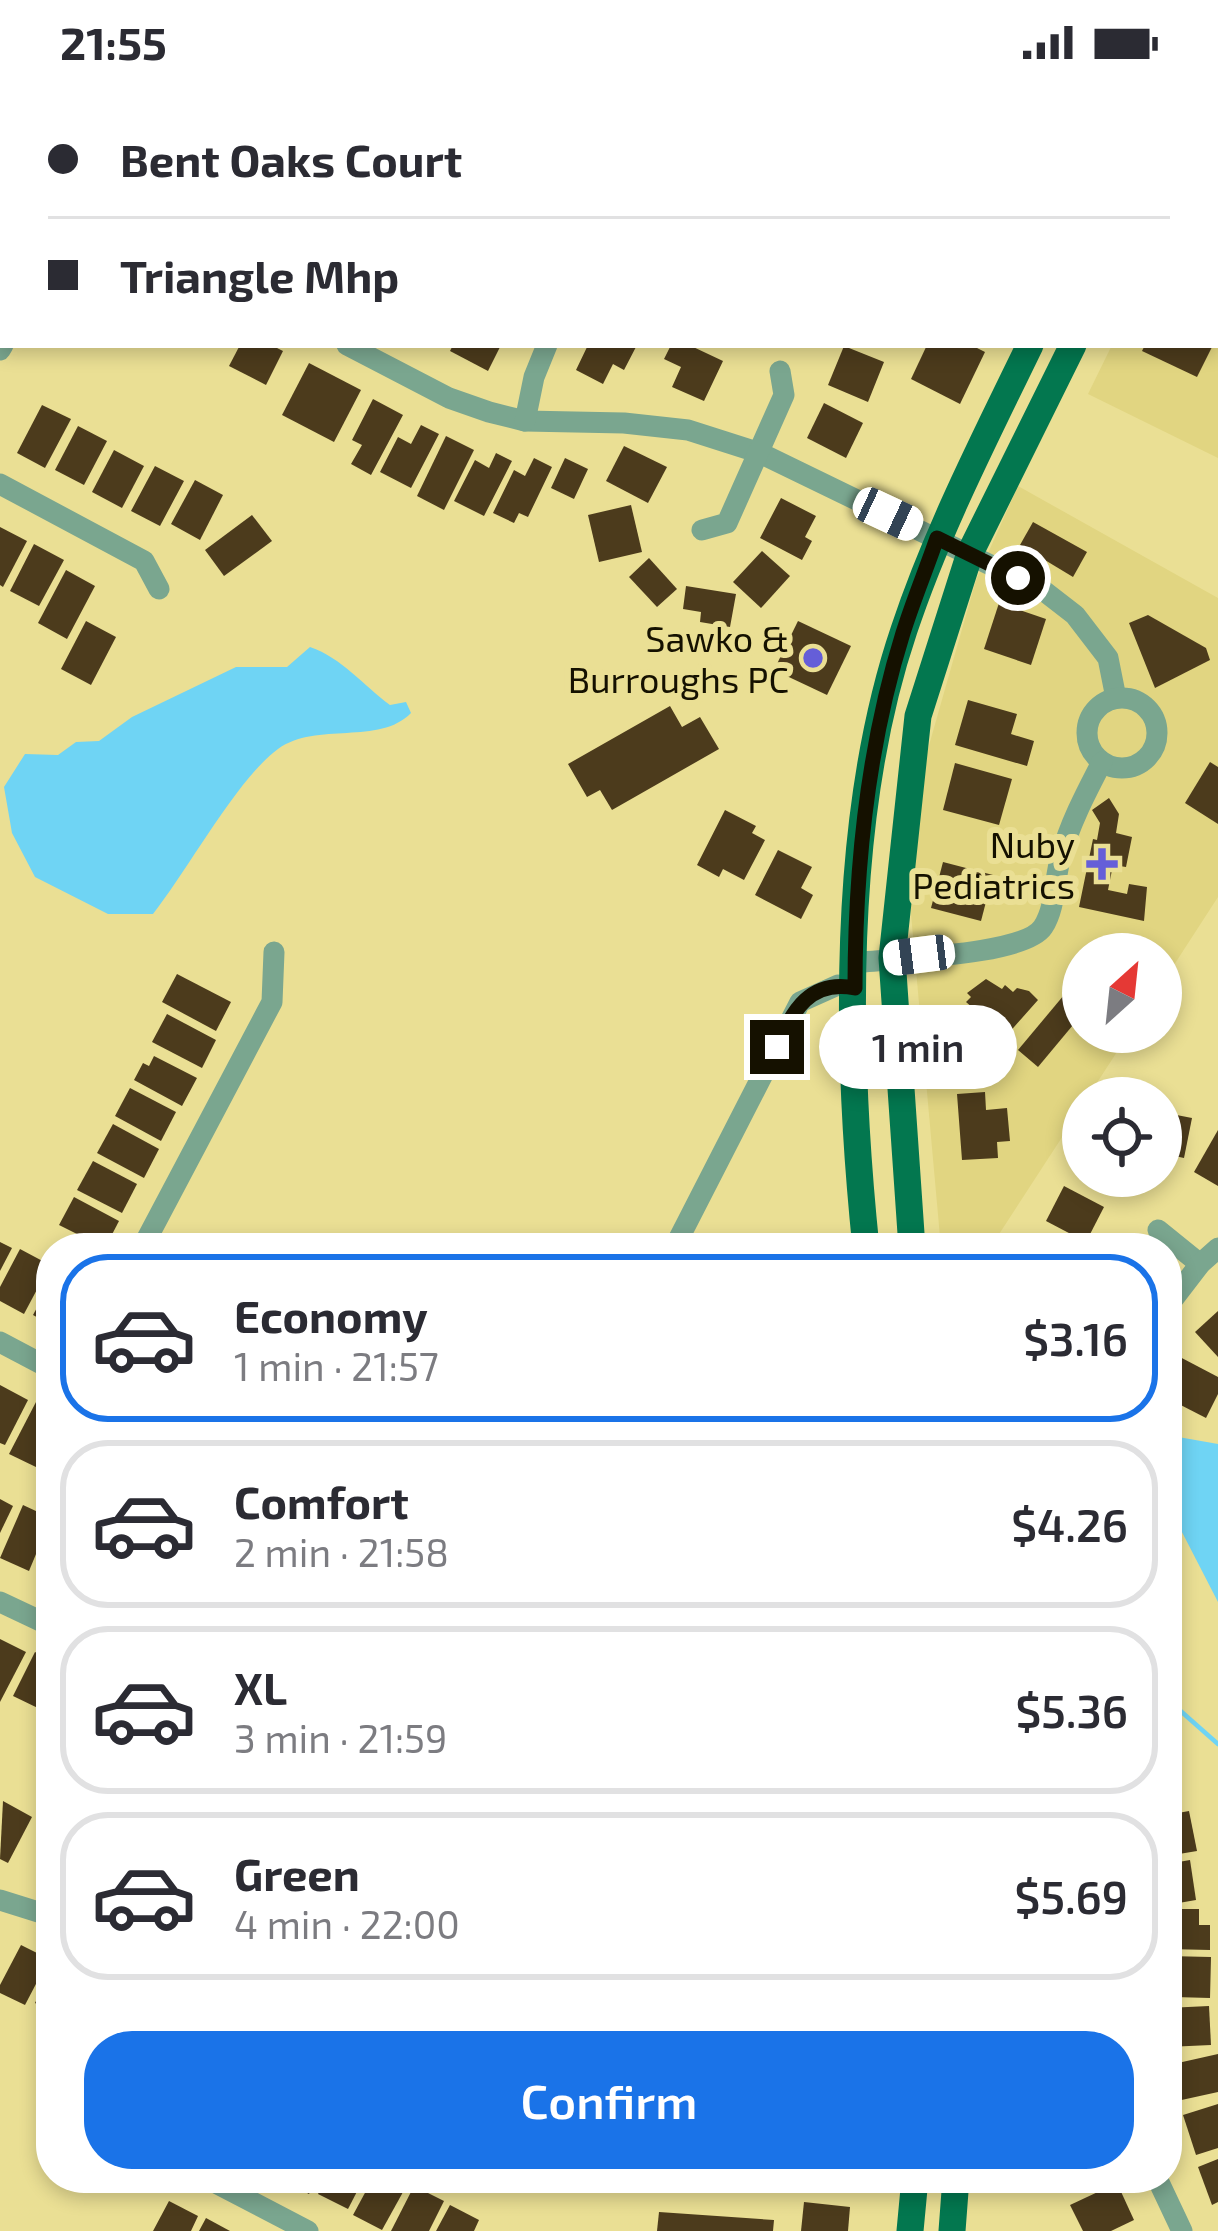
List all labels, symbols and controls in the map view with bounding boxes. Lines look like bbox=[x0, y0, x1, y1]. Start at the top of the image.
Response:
text: 21:55 bbox=[60, 15, 167, 69]
text: Bent Oaks Court bbox=[120, 132, 462, 186]
text: Triangle Mhp bbox=[120, 248, 399, 302]
car bbox=[848, 482, 928, 546]
route start bbox=[991, 551, 1045, 605]
place label: Sawko & Burroughs PC bbox=[568, 616, 789, 700]
marker: Sawko & Burroughs PC bbox=[800, 645, 826, 671]
place label: Nuby Pediatrics bbox=[912, 822, 1075, 906]
marker: Nuby Pediatrics bbox=[1086, 848, 1118, 880]
car bbox=[881, 933, 957, 977]
north arrow bbox=[1062, 933, 1182, 1053]
map controls bbox=[1062, 933, 1182, 1197]
callout: 1 min bbox=[819, 1005, 1017, 1089]
route end bbox=[750, 1020, 804, 1074]
text: 1 min bbox=[872, 1023, 964, 1070]
button: locate bbox=[1062, 1077, 1182, 1197]
icon: car bbox=[90, 1284, 198, 1392]
text: Economy bbox=[234, 1288, 428, 1342]
text: $3.16 bbox=[1023, 1311, 1128, 1365]
text: 1 min · 21:57 bbox=[234, 1342, 439, 1389]
icon: car bbox=[90, 1470, 198, 1578]
text: Comfort bbox=[234, 1474, 409, 1528]
text: $4.26 bbox=[1011, 1497, 1128, 1551]
text: 2 min · 21:58 bbox=[234, 1528, 449, 1575]
icon: car bbox=[90, 1656, 198, 1764]
text: XL bbox=[234, 1660, 287, 1714]
text: $5.36 bbox=[1015, 1683, 1128, 1737]
text: 3 min · 21:59 bbox=[234, 1714, 447, 1761]
icon: car bbox=[90, 1842, 198, 1950]
text: Green bbox=[234, 1846, 360, 1900]
text: $5.69 bbox=[1015, 1869, 1128, 1923]
text: 4 min · 22:00 bbox=[234, 1900, 460, 1947]
button: Confirm bbox=[84, 2031, 1134, 2169]

